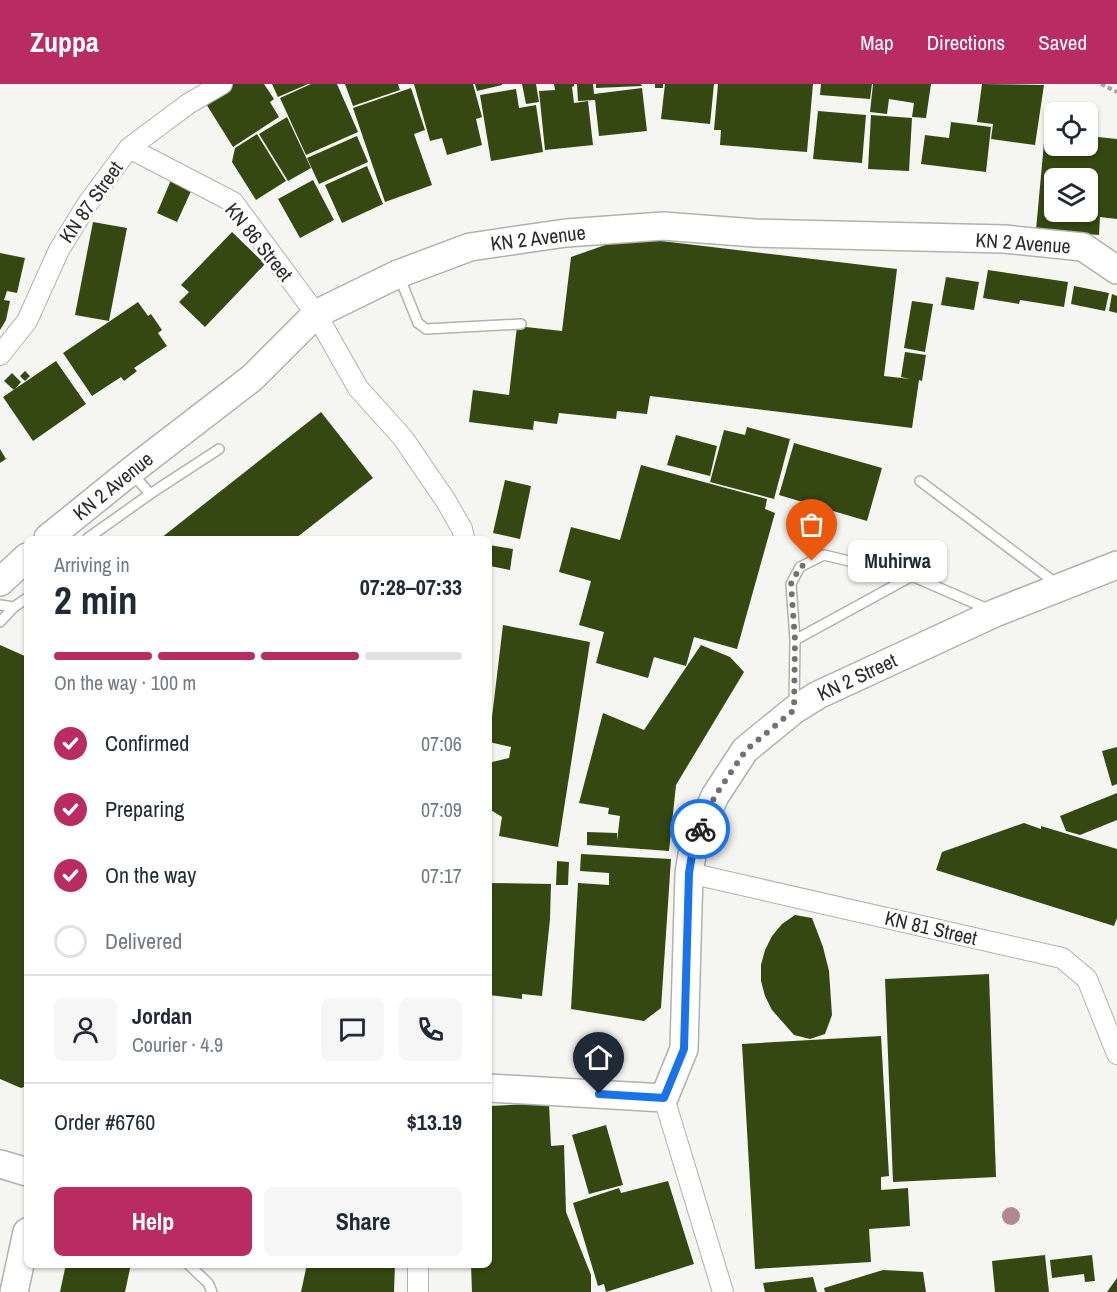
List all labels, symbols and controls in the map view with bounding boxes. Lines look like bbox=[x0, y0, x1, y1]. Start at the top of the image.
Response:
text: Zuppa bbox=[30, 23, 99, 61]
text: Map bbox=[860, 28, 894, 57]
text: Directions bbox=[927, 28, 1005, 57]
text: Saved bbox=[1038, 28, 1087, 57]
map controls bbox=[1044, 102, 1098, 222]
button: locate bbox=[1044, 102, 1098, 156]
street label: KN 87 Street bbox=[53, 155, 129, 248]
button: layers bbox=[1044, 168, 1098, 222]
street label: KN 86 Street bbox=[219, 197, 300, 287]
street label: KN 2 Avenue bbox=[489, 218, 587, 257]
street label: KN 2 Avenue bbox=[974, 226, 1072, 259]
street label: KN 2 Avenue bbox=[67, 445, 158, 526]
pin bbox=[786, 499, 837, 561]
icon: bag bbox=[795, 508, 828, 541]
callout: Muhirwa bbox=[848, 540, 947, 582]
text: Muhirwa bbox=[864, 547, 931, 574]
text: Arriving in bbox=[54, 551, 130, 578]
text: 07:28–07:33 bbox=[360, 572, 462, 602]
text: 2 min bbox=[54, 574, 138, 626]
street label: KN 2 Street bbox=[813, 646, 901, 707]
text: On the way · 100 m bbox=[54, 669, 196, 696]
icon: check bbox=[54, 727, 87, 760]
text: Confirmed bbox=[105, 728, 189, 758]
text: 07:06 bbox=[421, 730, 462, 757]
icon: check bbox=[54, 793, 87, 826]
text: Preparing bbox=[105, 794, 184, 824]
text: 07:09 bbox=[421, 796, 462, 823]
courier bbox=[670, 799, 730, 859]
icon: bike bbox=[684, 813, 717, 846]
icon: check bbox=[54, 859, 87, 892]
text: On the way bbox=[105, 860, 196, 890]
text: 07:17 bbox=[421, 862, 462, 889]
street label: KN 81 Street bbox=[882, 904, 980, 951]
text: Delivered bbox=[105, 926, 182, 956]
button: person bbox=[54, 998, 117, 1061]
button: chat bbox=[321, 998, 384, 1061]
button: phone bbox=[399, 998, 462, 1061]
text: Jordan bbox=[132, 1001, 192, 1031]
text: Courier · 4.9 bbox=[132, 1031, 223, 1058]
pin bbox=[573, 1032, 624, 1094]
icon: home bbox=[582, 1041, 615, 1074]
text: Order #6760 bbox=[54, 1107, 155, 1137]
text: $13.19 bbox=[407, 1107, 462, 1137]
button: Help bbox=[54, 1187, 252, 1256]
button: Share bbox=[264, 1187, 462, 1256]

